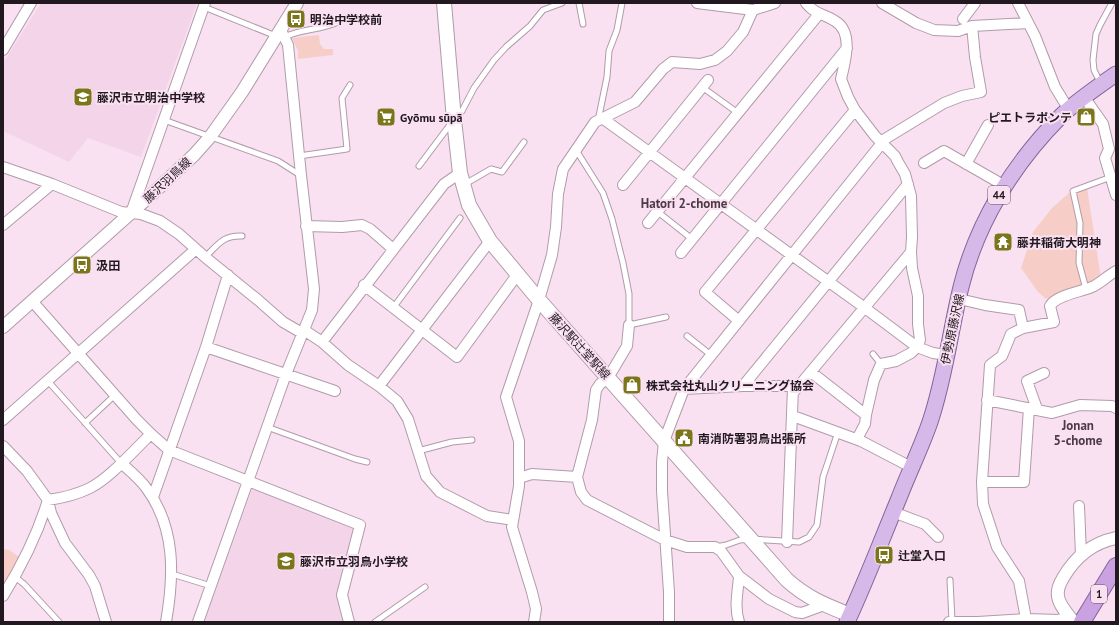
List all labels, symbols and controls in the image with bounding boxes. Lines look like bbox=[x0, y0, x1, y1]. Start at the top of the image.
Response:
bus stop icon: 明治中学校前 bbox=[285, 8, 307, 30]
place label: 明治中学校前 bbox=[310, 12, 382, 27]
school or university icon: 藤沢市立明治中学校 bbox=[72, 86, 94, 108]
place label: 藤沢市立明治中学校 bbox=[97, 90, 205, 105]
supermarket icon: Gyōmu sūpā bbox=[375, 106, 397, 128]
shop icon: ピエトラポンテ bbox=[1075, 106, 1097, 128]
place label: Gyōmu sūpā bbox=[400, 110, 463, 125]
place label: ピエトラポンテ bbox=[988, 110, 1072, 125]
street label: 藤沢羽鳥線 bbox=[140, 154, 194, 206]
road number: 44 bbox=[988, 186, 1010, 204]
district label: Hatori 2-chome bbox=[641, 195, 728, 212]
temple icon: 藤井稲荷大明神 bbox=[992, 231, 1014, 253]
place label: 藤井稲荷大明神 bbox=[1017, 235, 1101, 250]
bus stop icon: 汲田 bbox=[71, 254, 93, 276]
place label: 汲田 bbox=[96, 258, 120, 273]
street label: 伊勢原藤沢線 bbox=[937, 292, 967, 366]
street label: 藤沢駅辻堂駅線 bbox=[546, 310, 614, 382]
shop icon: 株式会社丸山クリーニング協会 bbox=[621, 374, 643, 396]
place label: 株式会社丸山クリーニング協会 bbox=[646, 378, 814, 393]
district label: Jonan 5-chome bbox=[1054, 417, 1103, 449]
public building icon: 南消防署羽鳥出張所 bbox=[673, 427, 695, 449]
place label: 南消防署羽鳥出張所 bbox=[698, 431, 806, 446]
bus stop icon: 辻堂入口 bbox=[873, 544, 895, 566]
place label: 辻堂入口 bbox=[898, 548, 946, 563]
school or university icon: 藤沢市立羽鳥小学校 bbox=[275, 550, 297, 572]
place label: 藤沢市立羽鳥小学校 bbox=[300, 554, 408, 569]
road number: 1 bbox=[1091, 585, 1107, 603]

